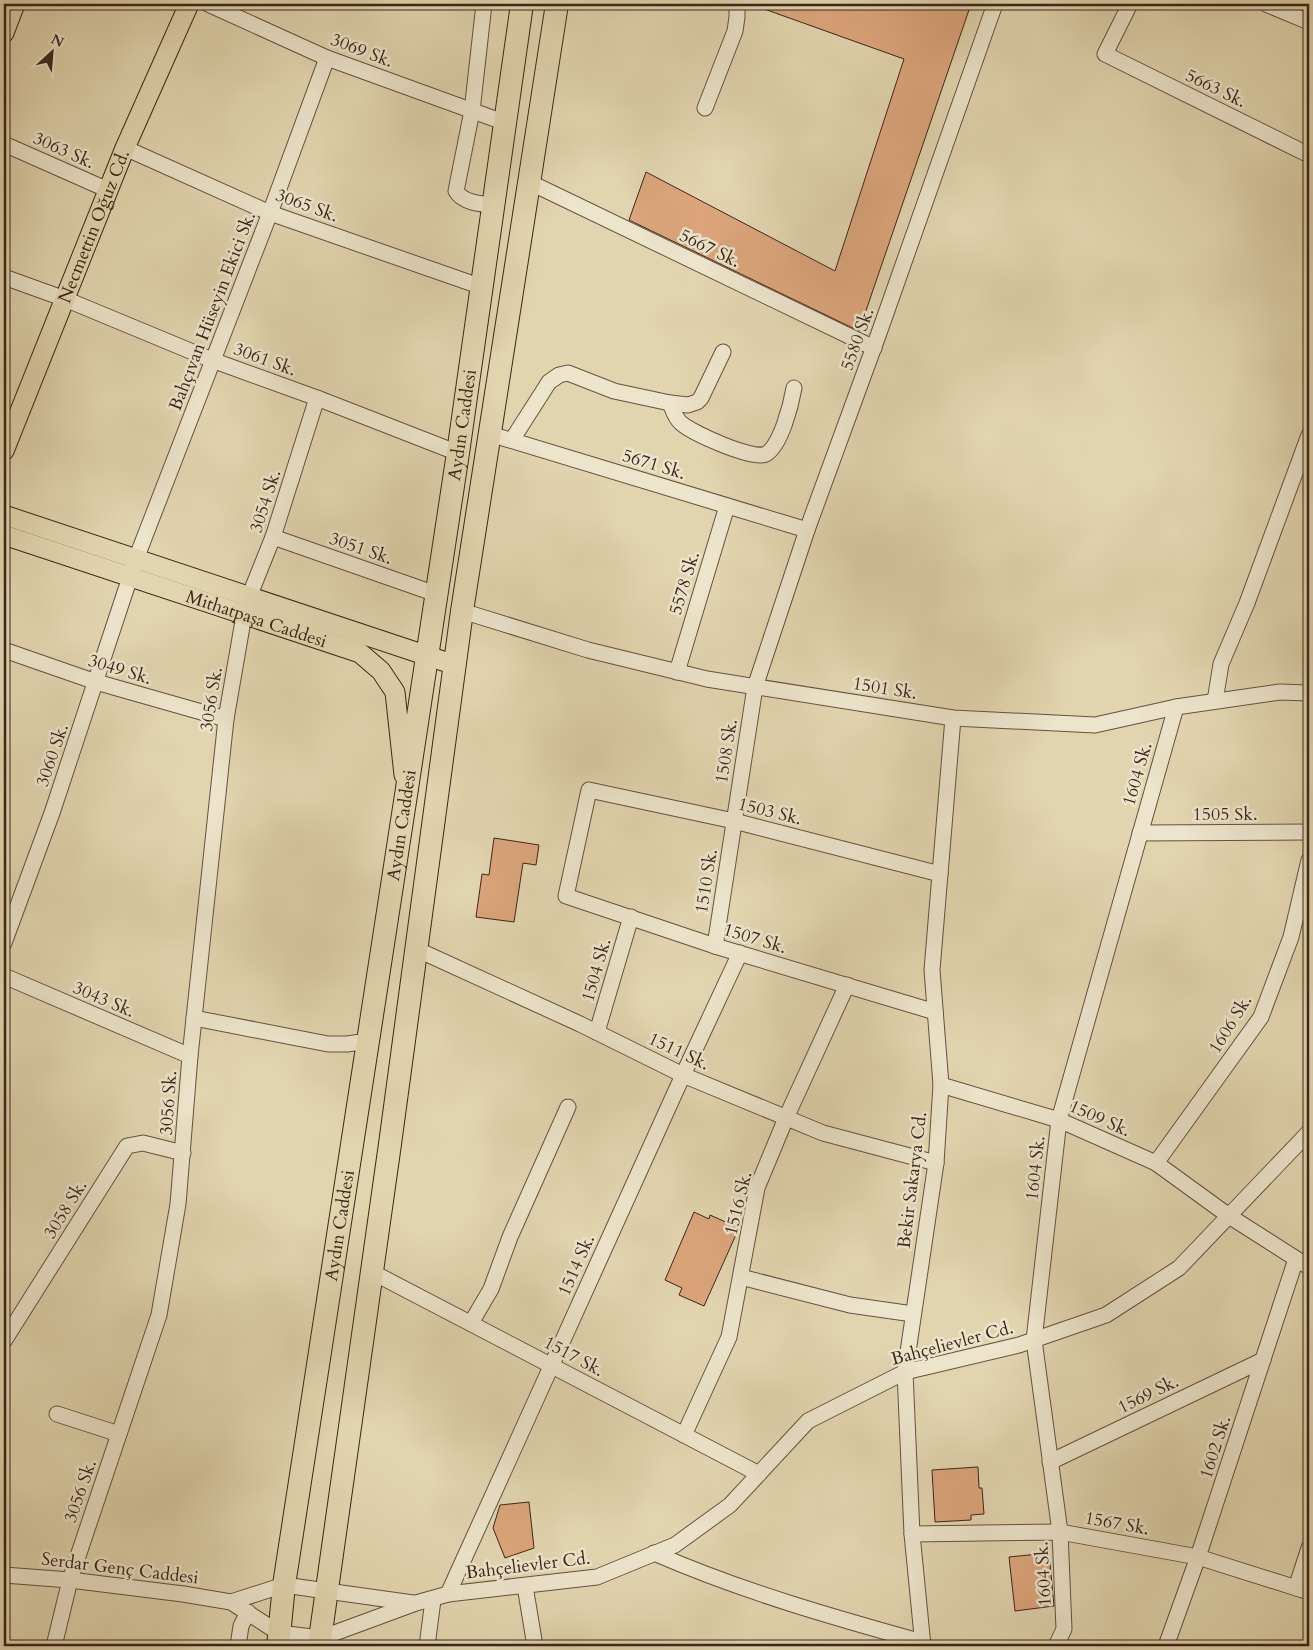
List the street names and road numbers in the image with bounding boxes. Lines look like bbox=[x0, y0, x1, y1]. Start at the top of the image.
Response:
street label: 3069 Sk. bbox=[327, 27, 397, 74]
street label: 5663 Sk. bbox=[1181, 63, 1250, 114]
street label: 3063 Sk. bbox=[29, 126, 99, 175]
street label: Necmettin Oğuz Cd. bbox=[52, 146, 136, 307]
street label: 3065 Sk. bbox=[272, 183, 342, 228]
street label: Bahçıvan Hüseyin Ekici Sk. bbox=[163, 208, 262, 414]
street label: 5667 Sk. bbox=[675, 223, 744, 274]
street label: 5580 Sk. bbox=[835, 304, 880, 374]
street label: 3061 Sk. bbox=[230, 337, 300, 382]
street label: Aydın Caddesi bbox=[442, 368, 483, 482]
street label: 5671 Sk. bbox=[619, 443, 689, 486]
street label: 3054 Sk. bbox=[244, 466, 287, 536]
street label: 3051 Sk. bbox=[326, 526, 396, 571]
street label: 5578 Sk. bbox=[663, 548, 706, 618]
street label: Mithatpaşa Caddesi bbox=[183, 584, 330, 654]
street label: 3049 Sk. bbox=[85, 648, 155, 691]
street label: 3056 Sk. bbox=[194, 665, 229, 733]
street label: 1501 Sk. bbox=[851, 671, 919, 706]
street label: 1508 Sk. bbox=[709, 717, 744, 785]
street label: 3060 Sk. bbox=[30, 720, 75, 790]
street label: 1604 Sk. bbox=[1117, 739, 1158, 809]
street label: Aydın Caddesi bbox=[381, 768, 423, 883]
street label: 1503 Sk. bbox=[735, 792, 804, 831]
street label: 1505 Sk. bbox=[1193, 802, 1257, 827]
street label: 1510 Sk. bbox=[689, 847, 724, 915]
street label: 1507 Sk. bbox=[720, 917, 790, 960]
street label: 1504 Sk. bbox=[576, 935, 617, 1005]
street label: 3043 Sk. bbox=[69, 975, 139, 1024]
street label: 1606 Sk. bbox=[1203, 990, 1258, 1058]
street label: 1511 Sk. bbox=[644, 1026, 713, 1077]
street label: 3056 Sk. bbox=[154, 1070, 183, 1136]
street label: 1509 Sk. bbox=[1065, 1094, 1135, 1143]
street label: Bekir Sakarya Cd. bbox=[892, 1110, 933, 1250]
street label: 1604 Sk. bbox=[1020, 1134, 1051, 1202]
street label: Aydın Caddesi bbox=[319, 1168, 361, 1283]
street label: 1516 Sk. bbox=[719, 1169, 758, 1238]
street label: 3058 Sk. bbox=[38, 1175, 93, 1243]
street label: 1514 Sk. bbox=[552, 1230, 601, 1300]
street label: Bahçelievler Cd. bbox=[888, 1315, 1016, 1372]
street label: 1517 Sk. bbox=[539, 1330, 608, 1383]
street label: 1569 Sk. bbox=[1114, 1369, 1183, 1420]
street label: 1602 Sk. bbox=[1194, 1412, 1237, 1482]
street label: 3056 Sk. bbox=[58, 1456, 103, 1526]
street label: 1567 Sk. bbox=[1083, 1506, 1151, 1541]
street label: 1604 Sk. bbox=[1029, 1541, 1058, 1607]
street label: Bahçelievler Cd. bbox=[464, 1545, 592, 1586]
street label: Serdar Genç Caddesi bbox=[40, 1546, 200, 1591]

